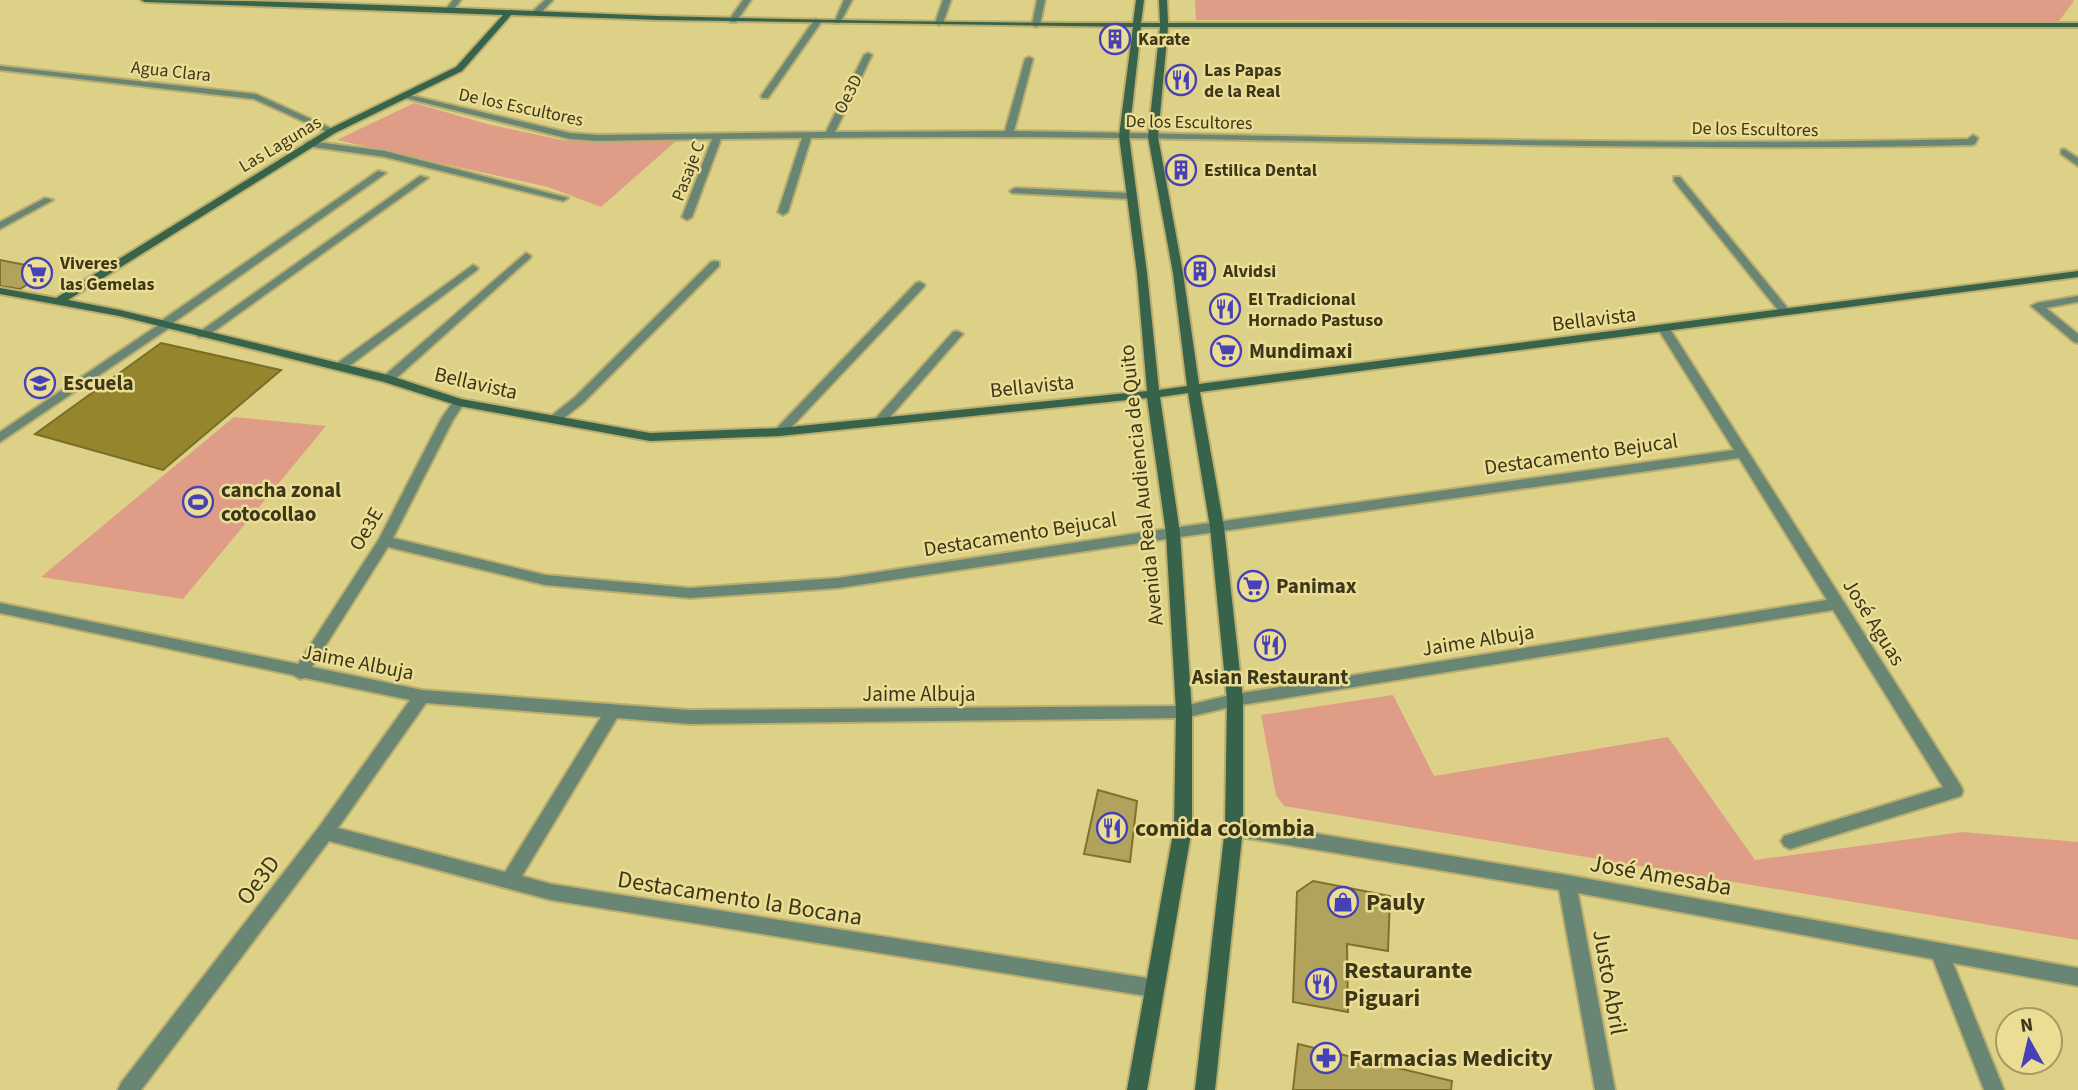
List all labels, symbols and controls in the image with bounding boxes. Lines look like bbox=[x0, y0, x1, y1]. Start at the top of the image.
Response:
building icon: Karate bbox=[1098, 22, 1132, 56]
place label: Karate bbox=[1138, 27, 1190, 52]
street label: Agua Clara bbox=[130, 55, 212, 88]
place label: Las Papas de la Real bbox=[1204, 58, 1282, 104]
restaurant icon: Las Papas de la Real bbox=[1164, 63, 1198, 97]
street label: Oe3D bbox=[828, 70, 869, 118]
street label: De los Escultores bbox=[456, 82, 586, 133]
street label: De los Escultores bbox=[1125, 109, 1253, 136]
street label: Las Lagunas bbox=[234, 110, 326, 179]
street label: De los Escultores bbox=[1691, 116, 1819, 143]
street label: Pasaje C bbox=[666, 138, 711, 205]
building icon: Estilica Dental bbox=[1164, 153, 1198, 187]
place label: Estilica Dental bbox=[1204, 158, 1317, 183]
place label: Viveres las Gemelas bbox=[59, 251, 154, 297]
building icon: Alvidsi bbox=[1183, 254, 1217, 288]
supermarket icon: Viveres las Gemelas bbox=[20, 256, 54, 290]
place label: Alvidsi bbox=[1222, 259, 1276, 284]
place label: El Tradicional Hornado Pastuso bbox=[1248, 287, 1383, 333]
restaurant icon: El Tradicional Hornado Pastuso bbox=[1208, 292, 1242, 326]
street label: Bellavista bbox=[1550, 299, 1638, 339]
supermarket icon: Mundimaxi bbox=[1209, 334, 1243, 368]
place label: Mundimaxi bbox=[1249, 336, 1352, 366]
street label: Avenida Real Audiencia de Quito bbox=[1111, 343, 1171, 627]
street label: Bellavista bbox=[431, 359, 521, 407]
school or university icon: Escuela bbox=[23, 366, 57, 400]
street label: Bellavista bbox=[988, 367, 1076, 405]
place label: Escuela bbox=[63, 368, 134, 398]
street label: Destacamento Bejucal bbox=[1482, 426, 1680, 482]
place label: cancha zonal cotocollao bbox=[221, 475, 341, 529]
sports icon: cancha zonal cotocollao bbox=[181, 485, 215, 519]
street label: Oe3E bbox=[342, 502, 390, 556]
street label: Destacamento Bejucal bbox=[921, 504, 1119, 564]
supermarket icon: Panimax bbox=[1236, 569, 1270, 603]
place label: Panimax bbox=[1276, 571, 1357, 601]
street label: José Aguas bbox=[1835, 573, 1913, 672]
street label: Jaime Albuja bbox=[1420, 616, 1536, 664]
restaurant icon: Asian Restaurant bbox=[1253, 628, 1287, 662]
street label: Jaime Albuja bbox=[299, 636, 417, 688]
place label: Asian Restaurant bbox=[1191, 662, 1348, 692]
street label: Jaime Albuja bbox=[862, 679, 976, 709]
restaurant icon: comida colombia bbox=[1095, 811, 1129, 845]
place label: comida colombia bbox=[1135, 811, 1315, 846]
street label: José Amesaba bbox=[1587, 846, 1734, 905]
street label: Oe3D bbox=[228, 848, 289, 913]
street label: Destacamento la Bocana bbox=[615, 862, 865, 935]
shop icon: Pauly bbox=[1326, 885, 1360, 919]
place label: Pauly bbox=[1366, 885, 1426, 920]
street label: Justo Abril bbox=[1583, 927, 1636, 1038]
place label: Restaurante Piguari bbox=[1344, 953, 1472, 1016]
restaurant icon: Restaurante Piguari bbox=[1304, 967, 1338, 1001]
north arrow bbox=[1994, 1006, 2064, 1076]
text: N bbox=[2019, 1011, 2035, 1040]
pharmacy icon: Farmacias Medicity bbox=[1309, 1041, 1343, 1075]
place label: Farmacias Medicity bbox=[1349, 1041, 1553, 1076]

